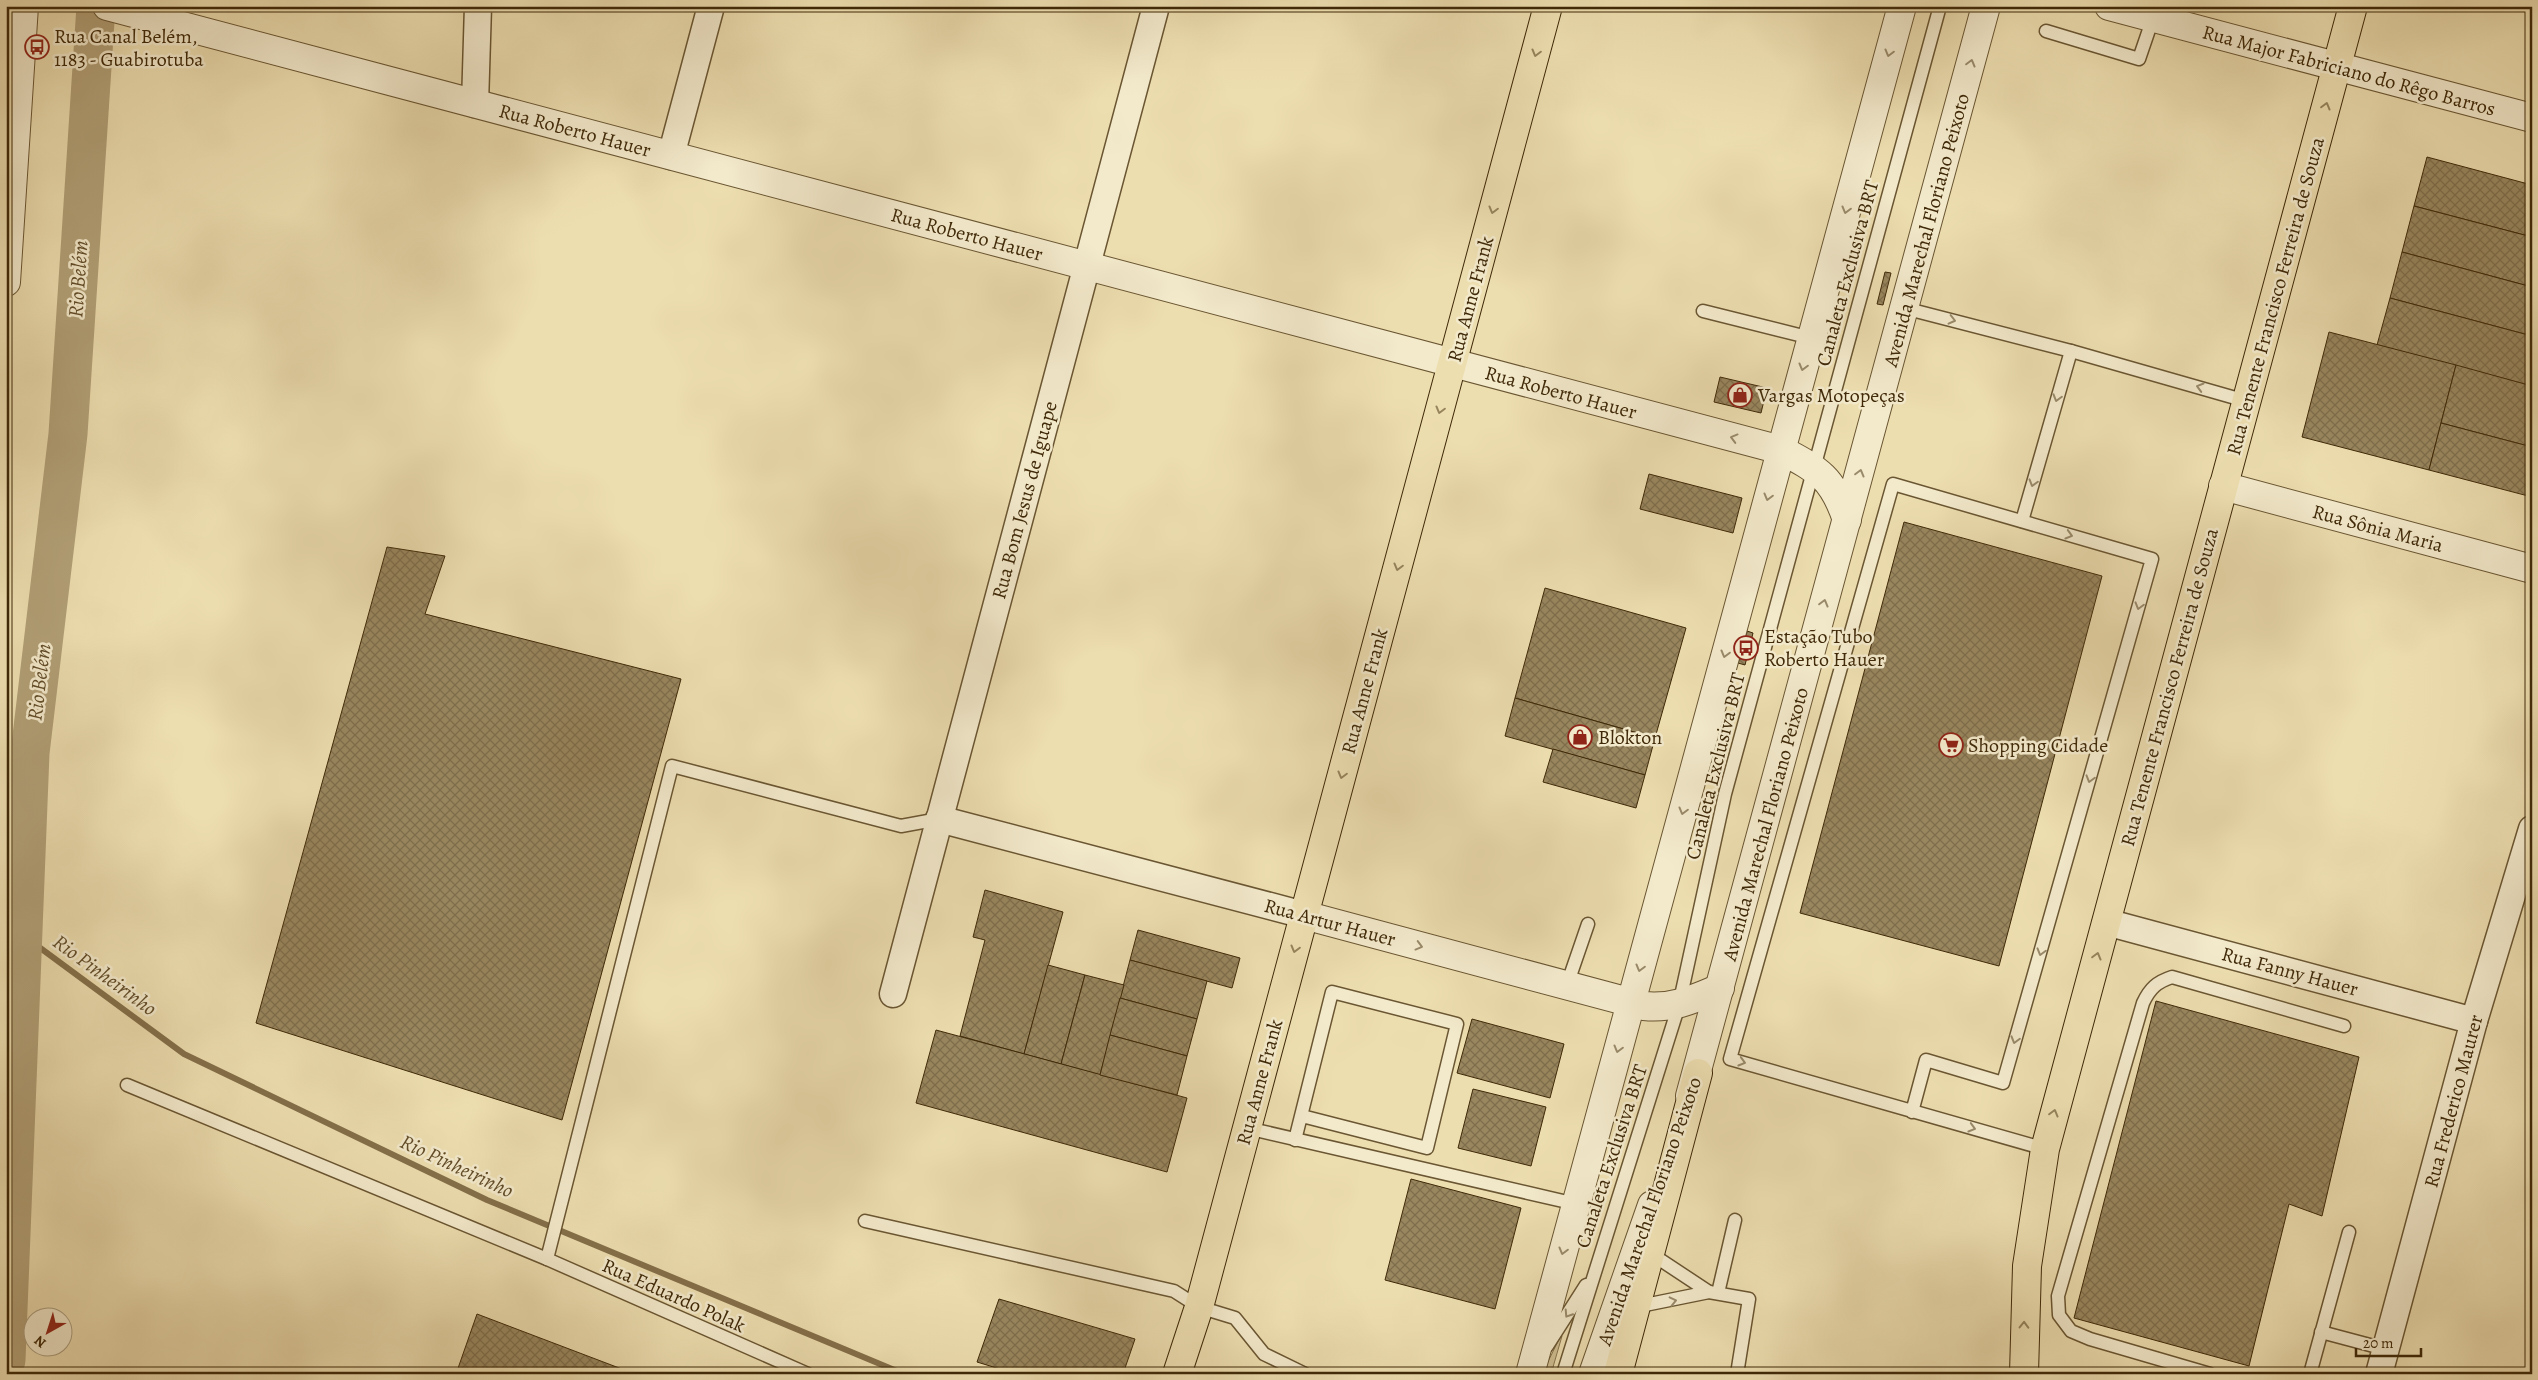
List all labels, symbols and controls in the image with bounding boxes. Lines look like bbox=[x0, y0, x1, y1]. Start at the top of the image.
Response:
street label: Rua Major Fabriciano do Rêgo Barros bbox=[2199, 18, 2498, 123]
place label: Rua Canal Belém, 1183 - Guabirotuba bbox=[54, 23, 204, 73]
bus stop icon: Rua Canal Belém, 1183 - Guabirotuba bbox=[24, 34, 50, 60]
one-way arrow bbox=[1531, 49, 1541, 57]
one-way arrow bbox=[1884, 49, 1894, 57]
one-way arrow bbox=[1965, 60, 1975, 68]
street label: Avenida Marechal Floriano Peixoto bbox=[1877, 90, 1976, 371]
street label: Rua Roberto Hauer bbox=[496, 97, 654, 164]
one-way arrow bbox=[2320, 102, 2331, 111]
street label: Rua Tenente Francisco Ferreira de Souza bbox=[2220, 133, 2331, 458]
street label: Canaleta Exclusiva BRT bbox=[1810, 177, 1885, 369]
street label: Rua Roberto Hauer bbox=[888, 201, 1046, 268]
one-way arrow bbox=[1489, 206, 1499, 214]
one-way arrow bbox=[1841, 206, 1852, 215]
street label: Rua Anne Frank bbox=[1441, 233, 1500, 365]
water label: Rio Belém bbox=[61, 239, 95, 319]
one-way arrow bbox=[1947, 314, 1956, 325]
street label: Rua Roberto Hauer bbox=[1482, 359, 1640, 426]
one-way arrow bbox=[1799, 362, 1809, 370]
shop icon: Vargas Motopeças bbox=[1727, 382, 1753, 408]
place label: Vargas Motopeças bbox=[1757, 382, 1905, 409]
one-way arrow bbox=[2195, 382, 2204, 393]
one-way arrow bbox=[2053, 393, 2063, 401]
street label: Rua Bom Jesus de Iguape bbox=[985, 398, 1064, 602]
one-way arrow bbox=[1435, 406, 1445, 414]
one-way arrow bbox=[1729, 433, 1738, 444]
one-way arrow bbox=[1854, 470, 1864, 478]
one-way arrow bbox=[2028, 479, 2039, 487]
one-way arrow bbox=[1763, 493, 1774, 502]
street label: Rua Sônia Maria bbox=[2309, 498, 2447, 559]
street label: Rua Tenente Francisco Ferreira de Souza bbox=[2114, 524, 2225, 849]
one-way arrow bbox=[2064, 529, 2073, 539]
one-way arrow bbox=[1393, 563, 1403, 571]
one-way arrow bbox=[1819, 600, 1829, 608]
one-way arrow bbox=[2134, 601, 2145, 610]
place label: Estação Tubo Roberto Hauer bbox=[1764, 623, 1885, 673]
street label: Rua Anne Frank bbox=[1335, 625, 1394, 757]
bus stop icon: Estação Tubo Roberto Hauer bbox=[1733, 635, 1759, 661]
water label: Rio Belém bbox=[20, 642, 58, 722]
one-way arrow bbox=[1721, 650, 1731, 658]
street label: Canaleta Exclusiva BRT bbox=[1679, 670, 1752, 862]
street label: Avenida Marechal Floriano Peixoto bbox=[1716, 684, 1815, 965]
shop icon: Blokton bbox=[1567, 724, 1593, 750]
place label: Blokton bbox=[1598, 724, 1662, 751]
supermarket icon: Shopping Cidade bbox=[1938, 732, 1964, 758]
place label: Shopping Cidade bbox=[1968, 732, 2108, 759]
one-way arrow bbox=[1337, 770, 1347, 779]
one-way arrow bbox=[2085, 774, 2095, 783]
one-way arrow bbox=[1678, 806, 1688, 815]
street label: Rua Artur Hauer bbox=[1261, 892, 1399, 953]
water label: Rio Pinheirinho bbox=[47, 928, 163, 1022]
one-way arrow bbox=[1414, 940, 1423, 951]
street label: Rua Fanny Hauer bbox=[2219, 940, 2361, 1003]
one-way arrow bbox=[1290, 944, 1301, 953]
one-way arrow bbox=[2036, 948, 2046, 956]
one-way arrow bbox=[2091, 952, 2101, 960]
one-way arrow bbox=[1635, 963, 1646, 972]
street label: Rua Frederico Maurer bbox=[2417, 1011, 2490, 1191]
street label: Rua Anne Frank bbox=[1230, 1016, 1289, 1148]
one-way arrow bbox=[2011, 1036, 2021, 1044]
one-way arrow bbox=[1613, 1044, 1624, 1053]
one-way arrow bbox=[1737, 1057, 1746, 1067]
street label: Canaleta Exclusiva BRT bbox=[1569, 1061, 1654, 1251]
street label: Avenida Marechal Floriano Peixoto bbox=[1590, 1073, 1708, 1350]
one-way arrow bbox=[2049, 1109, 2059, 1117]
one-way arrow bbox=[1967, 1123, 1976, 1133]
water label: Rio Pinheirinho bbox=[396, 1128, 518, 1204]
one-way arrow bbox=[1558, 1246, 1569, 1255]
street label: Rua Eduardo Polak bbox=[598, 1252, 750, 1339]
one-way arrow bbox=[1668, 1296, 1677, 1307]
north arrow bbox=[22, 1308, 72, 1358]
one-way arrow bbox=[1565, 1308, 1574, 1317]
one-way arrow bbox=[2019, 1321, 2029, 1328]
scale bar bbox=[2356, 1325, 2420, 1357]
text: N bbox=[30, 1331, 50, 1352]
text: 20 m bbox=[2363, 1333, 2394, 1353]

